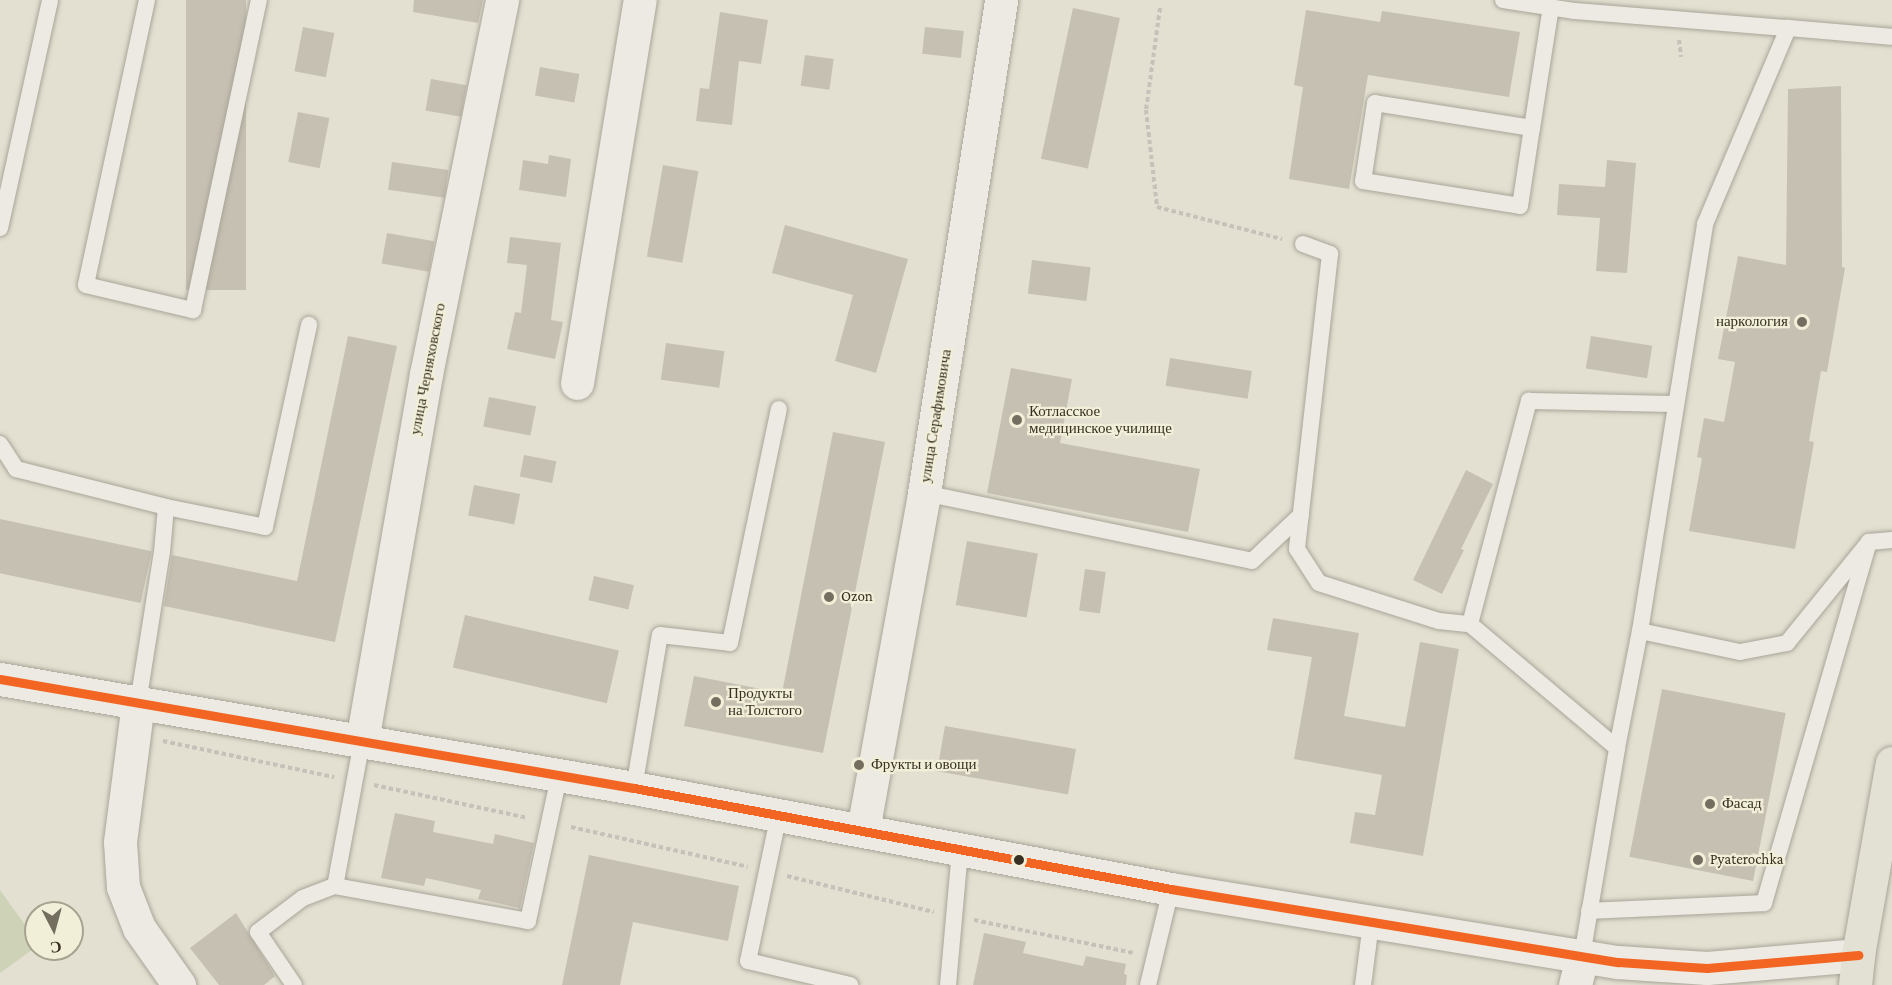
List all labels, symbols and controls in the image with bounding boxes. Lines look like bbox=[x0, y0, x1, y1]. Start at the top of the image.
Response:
street label: улица Черняховского bbox=[406, 301, 450, 437]
place label: наркология bbox=[1716, 313, 1788, 331]
marker: наркология bbox=[1793, 313, 1811, 331]
street label: улица Серафимовича bbox=[917, 348, 955, 484]
place label: Котласское медицинское училище bbox=[1029, 402, 1172, 437]
marker: Котласское медицинское училище bbox=[1010, 413, 1024, 427]
place label: Ozon bbox=[841, 588, 873, 606]
marker: Ozon bbox=[822, 590, 836, 604]
place label: Продукты на Толстого bbox=[728, 684, 802, 719]
marker: Продукты на Толстого bbox=[709, 695, 723, 709]
place label: Фрукты и овощи bbox=[871, 756, 977, 774]
marker: Фрукты и овощи bbox=[852, 758, 866, 772]
place label: Фасад bbox=[1722, 795, 1762, 813]
marker: Фасад bbox=[1703, 797, 1717, 811]
place label: Pyaterochka bbox=[1710, 851, 1783, 869]
marker: Pyaterochka bbox=[1691, 853, 1705, 867]
unlabelled marker bbox=[1013, 854, 1025, 866]
north arrow bbox=[24, 901, 84, 961]
text: С bbox=[49, 938, 62, 956]

